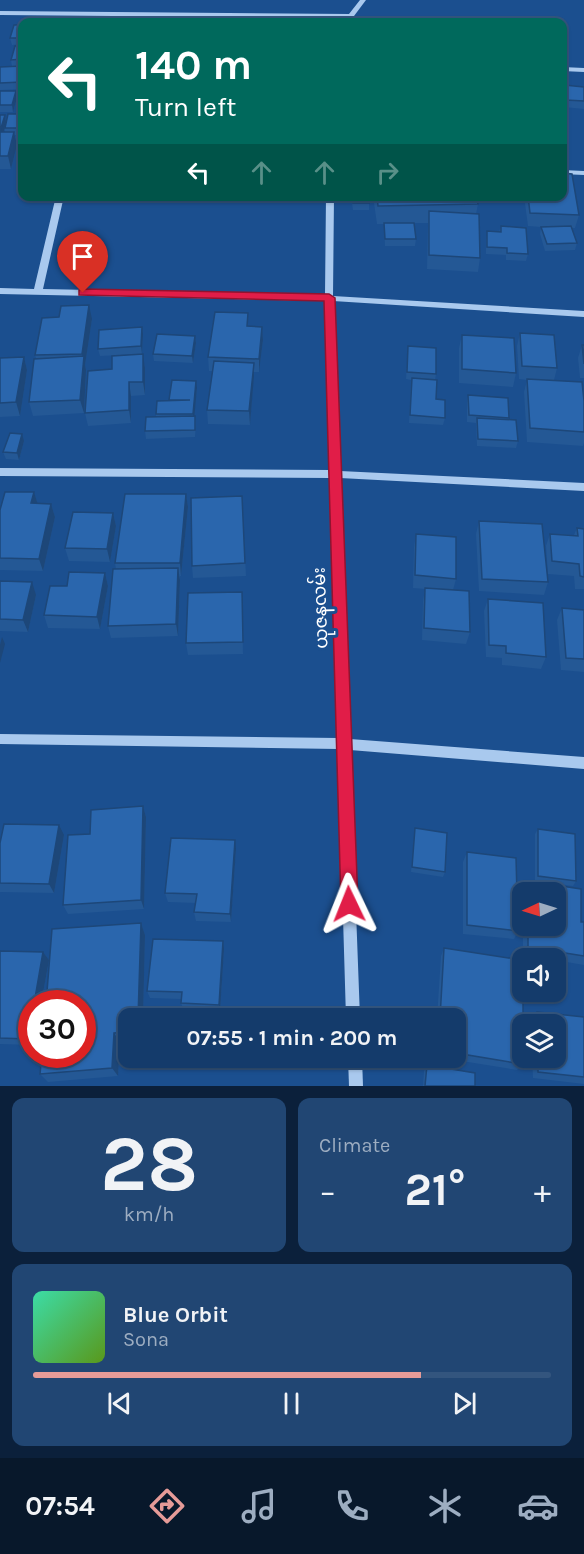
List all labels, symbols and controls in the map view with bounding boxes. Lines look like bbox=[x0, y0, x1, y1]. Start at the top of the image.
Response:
text: 140 m bbox=[135, 40, 252, 90]
icon: left bbox=[36, 42, 114, 120]
text: Turn left bbox=[135, 91, 236, 123]
icon: left bbox=[182, 156, 215, 189]
icon: ahead bbox=[245, 156, 278, 189]
icon: ahead bbox=[308, 156, 341, 189]
icon: right bbox=[371, 156, 404, 189]
pin bbox=[57, 231, 108, 293]
icon: arrive bbox=[66, 240, 99, 273]
street label: ယုဇနလမ်း bbox=[306, 567, 336, 649]
position arrow bbox=[317, 872, 381, 936]
north arrow bbox=[512, 882, 566, 936]
map controls bbox=[512, 882, 566, 1068]
button: sound bbox=[512, 948, 566, 1002]
speed limit sign: 30 bbox=[18, 990, 96, 1068]
button: layers bbox=[512, 1014, 566, 1068]
text: 07:55 · 1 min · 200 m bbox=[187, 1025, 397, 1051]
text: 28 bbox=[100, 1118, 198, 1210]
text: Climate bbox=[319, 1134, 390, 1157]
text: 21° bbox=[405, 1164, 465, 1216]
text: − bbox=[319, 1172, 336, 1210]
text: + bbox=[534, 1172, 551, 1210]
text: km/h bbox=[124, 1203, 174, 1226]
text: Blue Orbit bbox=[123, 1302, 228, 1328]
text: Sona bbox=[123, 1328, 169, 1351]
icon: previous bbox=[103, 1387, 136, 1420]
icon: pause bbox=[275, 1387, 308, 1420]
icon: next bbox=[448, 1387, 481, 1420]
icon: directions bbox=[146, 1485, 188, 1527]
icon: music bbox=[238, 1485, 280, 1527]
icon: phone bbox=[331, 1485, 373, 1527]
icon: climate bbox=[424, 1485, 466, 1527]
icon: car bbox=[517, 1485, 559, 1527]
text: 07:54 bbox=[25, 1490, 95, 1522]

